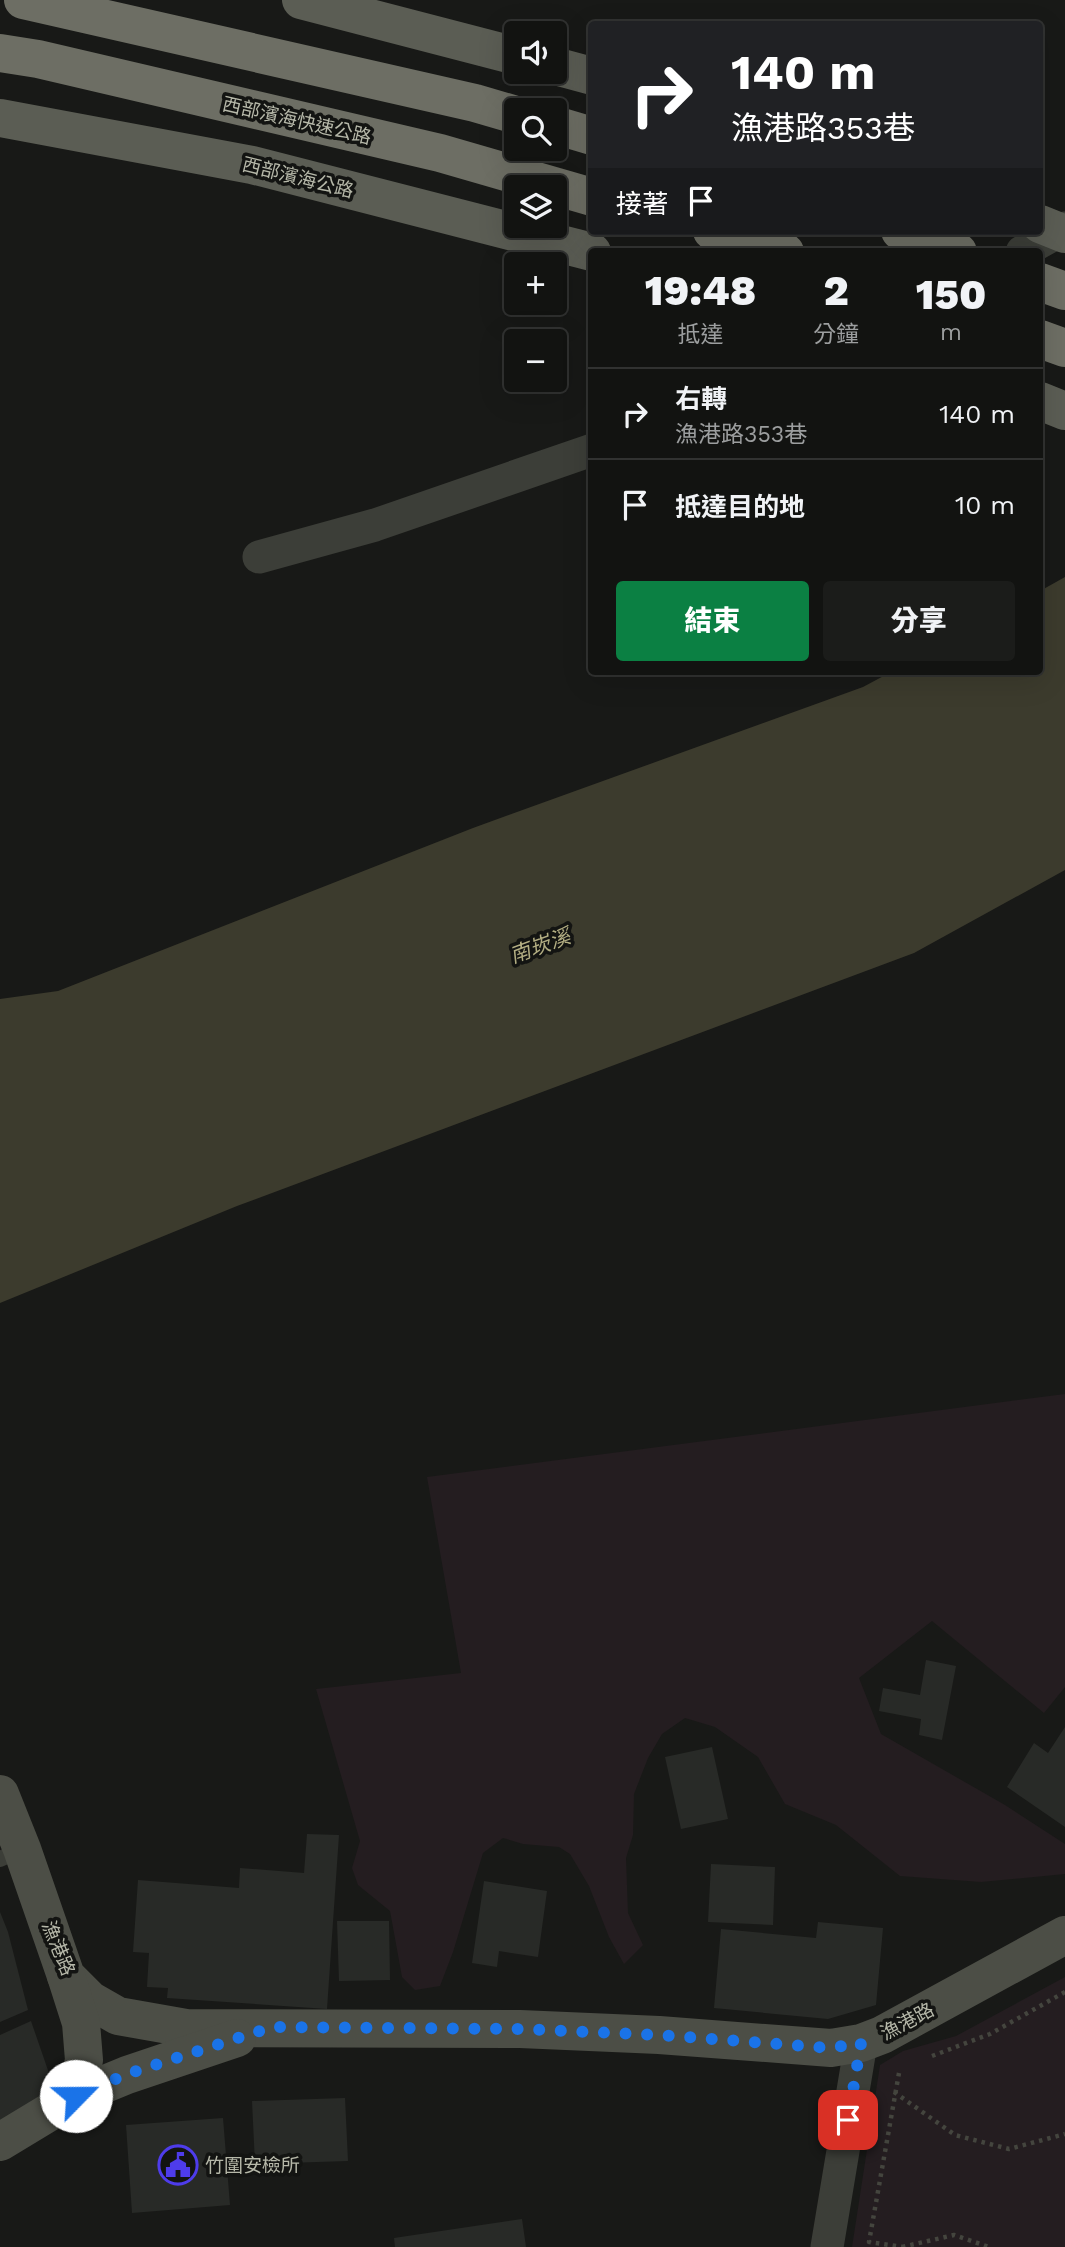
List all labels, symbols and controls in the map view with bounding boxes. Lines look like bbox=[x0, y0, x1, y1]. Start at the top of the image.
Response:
map controls bbox=[504, 21, 567, 392]
button: sound bbox=[504, 21, 567, 84]
text: 140 m bbox=[731, 43, 875, 101]
icon: right bbox=[616, 49, 707, 140]
street label: 西部濱海快速公路 bbox=[220, 92, 374, 149]
button: search bbox=[504, 98, 567, 161]
text: 漁港路353巷 bbox=[731, 109, 915, 147]
street label: 西部濱海公路 bbox=[240, 153, 356, 202]
button: layers bbox=[504, 175, 567, 238]
icon: arrive bbox=[682, 182, 720, 220]
text: 接著 bbox=[616, 189, 668, 219]
button: + bbox=[504, 252, 567, 315]
text: 19:48 bbox=[645, 266, 756, 315]
text: 2 bbox=[823, 266, 849, 315]
text: 150 bbox=[916, 270, 986, 319]
text: m bbox=[940, 319, 962, 346]
text: 抵達 bbox=[678, 321, 724, 348]
text: 分鐘 bbox=[813, 321, 859, 348]
button: − bbox=[504, 329, 567, 392]
text: 右轉 bbox=[675, 384, 727, 414]
icon: right bbox=[616, 395, 654, 433]
text: 140 m bbox=[939, 399, 1015, 429]
text: 漁港路353巷 bbox=[675, 421, 807, 448]
icon: arrive bbox=[616, 486, 654, 524]
text: 10 m bbox=[955, 490, 1015, 520]
text: 抵達目的地 bbox=[675, 492, 805, 522]
button: 結束 bbox=[616, 581, 809, 661]
button: 分享 bbox=[823, 581, 1015, 661]
water label: 南崁溪 bbox=[506, 922, 577, 968]
street label: 漁港路 bbox=[37, 1917, 80, 1979]
street label: 漁港路 bbox=[877, 1998, 938, 2045]
position arrow bbox=[39, 2059, 113, 2133]
pin bbox=[818, 2090, 878, 2150]
icon: arrive bbox=[829, 2101, 867, 2139]
public building icon: 竹圍安檢所 bbox=[157, 2144, 199, 2186]
place label: 竹圍安檢所 bbox=[205, 2154, 300, 2177]

